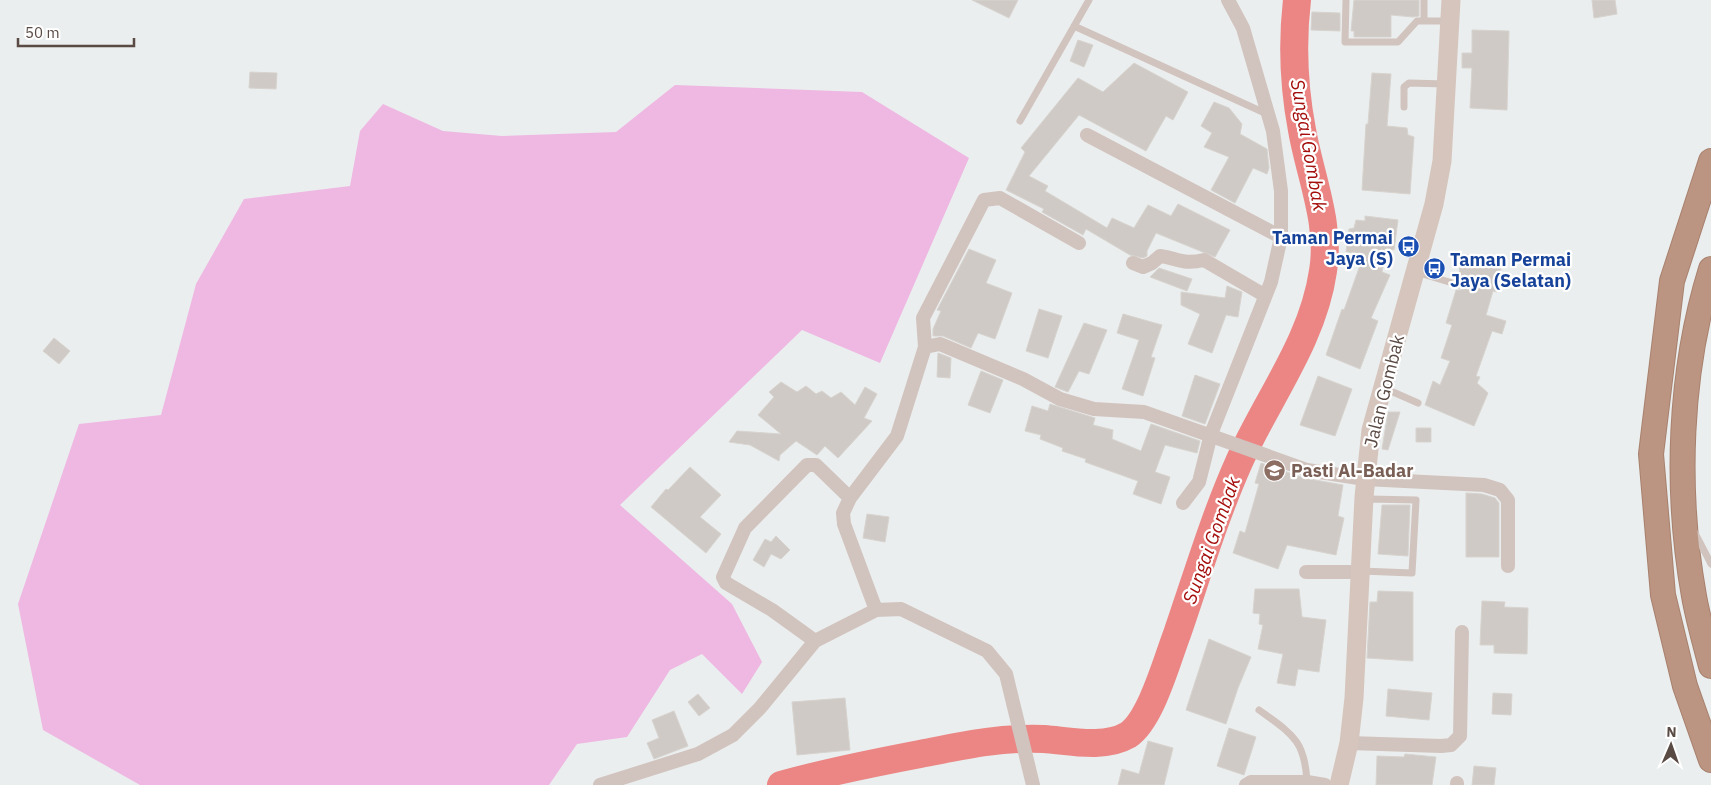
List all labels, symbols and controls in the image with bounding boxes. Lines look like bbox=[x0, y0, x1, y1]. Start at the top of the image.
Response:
scale bar bbox=[18, 15, 134, 47]
text: 50 m bbox=[25, 23, 60, 42]
water label: Sungai Gombak bbox=[1286, 77, 1333, 214]
place label: Taman Permai Jaya (S) bbox=[1272, 226, 1393, 270]
bus stop icon: Taman Permai Jaya (S) bbox=[1397, 235, 1421, 259]
place label: Taman Permai Jaya (Selatan) bbox=[1450, 248, 1571, 292]
bus stop icon: Taman Permai Jaya (Selatan) bbox=[1422, 257, 1446, 281]
street label: Jalan Gombak bbox=[1359, 332, 1409, 450]
school or university icon: Pasti Al-Badar bbox=[1263, 458, 1287, 482]
place label: Pasti Al-Badar bbox=[1291, 459, 1414, 482]
water label: Sungai Gombak bbox=[1177, 472, 1245, 607]
north arrow bbox=[1646, 720, 1696, 770]
text: N bbox=[1666, 723, 1677, 741]

